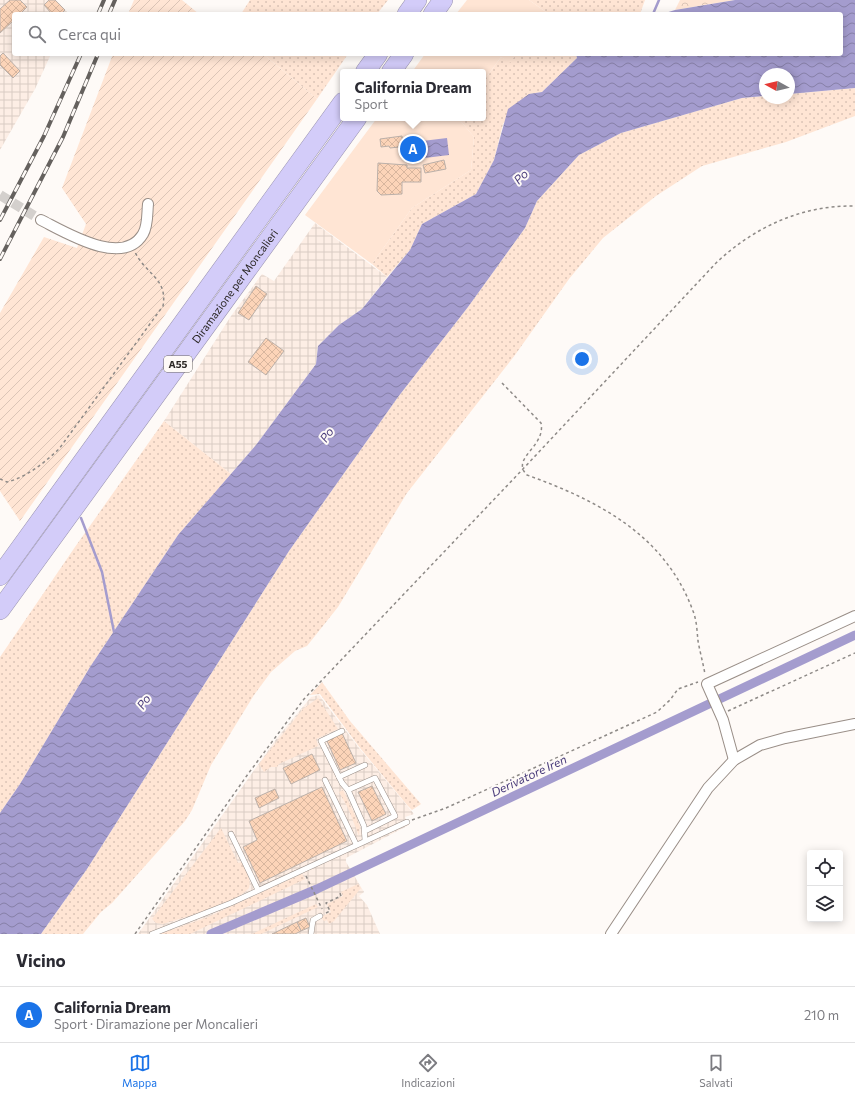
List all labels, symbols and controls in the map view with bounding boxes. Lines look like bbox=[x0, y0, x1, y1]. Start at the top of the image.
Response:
search box bbox=[12, 12, 843, 56]
icon: search bbox=[26, 23, 48, 45]
text: Cerca qui bbox=[58, 25, 121, 43]
north arrow bbox=[759, 68, 795, 104]
popup bbox=[340, 69, 486, 121]
text: California Dream bbox=[355, 78, 471, 96]
text: Sport bbox=[355, 96, 388, 112]
pin: A bbox=[400, 134, 426, 164]
water label: Po bbox=[510, 166, 530, 186]
street label: Diramazione per Moncalieri bbox=[189, 226, 280, 345]
your location bbox=[572, 349, 592, 369]
road number: A55 bbox=[164, 356, 192, 372]
water label: Po bbox=[316, 425, 336, 444]
water label: Po bbox=[133, 692, 153, 711]
water label: Derivatore Iren bbox=[489, 751, 569, 799]
map controls bbox=[807, 850, 843, 922]
button: locate bbox=[807, 850, 843, 886]
button: layers bbox=[807, 886, 843, 922]
text: Vicino bbox=[16, 950, 66, 971]
text: California Dream bbox=[54, 998, 171, 1016]
text: A bbox=[24, 1007, 34, 1023]
text: 210 m bbox=[804, 1007, 839, 1023]
text: Sport · Diramazione per Moncalieri bbox=[54, 1016, 258, 1032]
tab: Mappa bbox=[122, 1052, 157, 1089]
tab: Indicazioni bbox=[401, 1052, 455, 1089]
tab: Salvati bbox=[699, 1052, 733, 1089]

